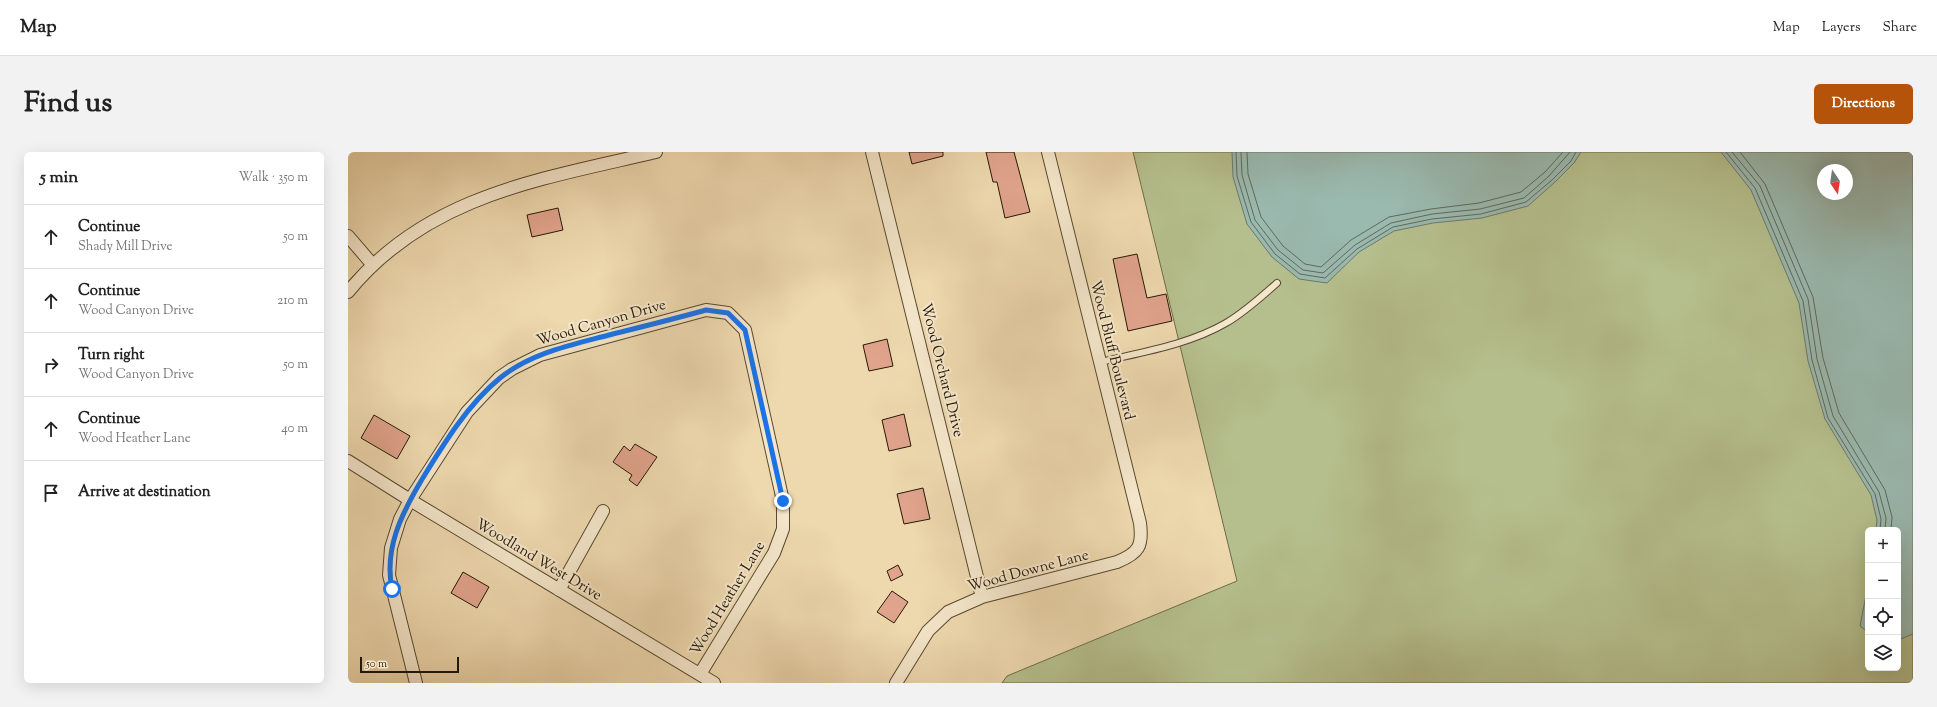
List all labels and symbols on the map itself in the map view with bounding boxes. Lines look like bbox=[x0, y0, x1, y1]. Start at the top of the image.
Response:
north arrow bbox=[1817, 164, 1853, 200]
street label: Wood Bluff Boulevard bbox=[1084, 278, 1139, 423]
street label: Wood Canyon Drive bbox=[534, 295, 669, 352]
street label: Wood Orchard Drive bbox=[915, 301, 968, 440]
route end bbox=[774, 492, 792, 510]
street label: Woodland West Drive bbox=[471, 514, 605, 606]
street label: Wood Heather Lane bbox=[686, 538, 771, 660]
street label: Wood Downe Lane bbox=[965, 545, 1091, 598]
route start bbox=[383, 580, 401, 598]
scale bar bbox=[360, 655, 459, 674]

